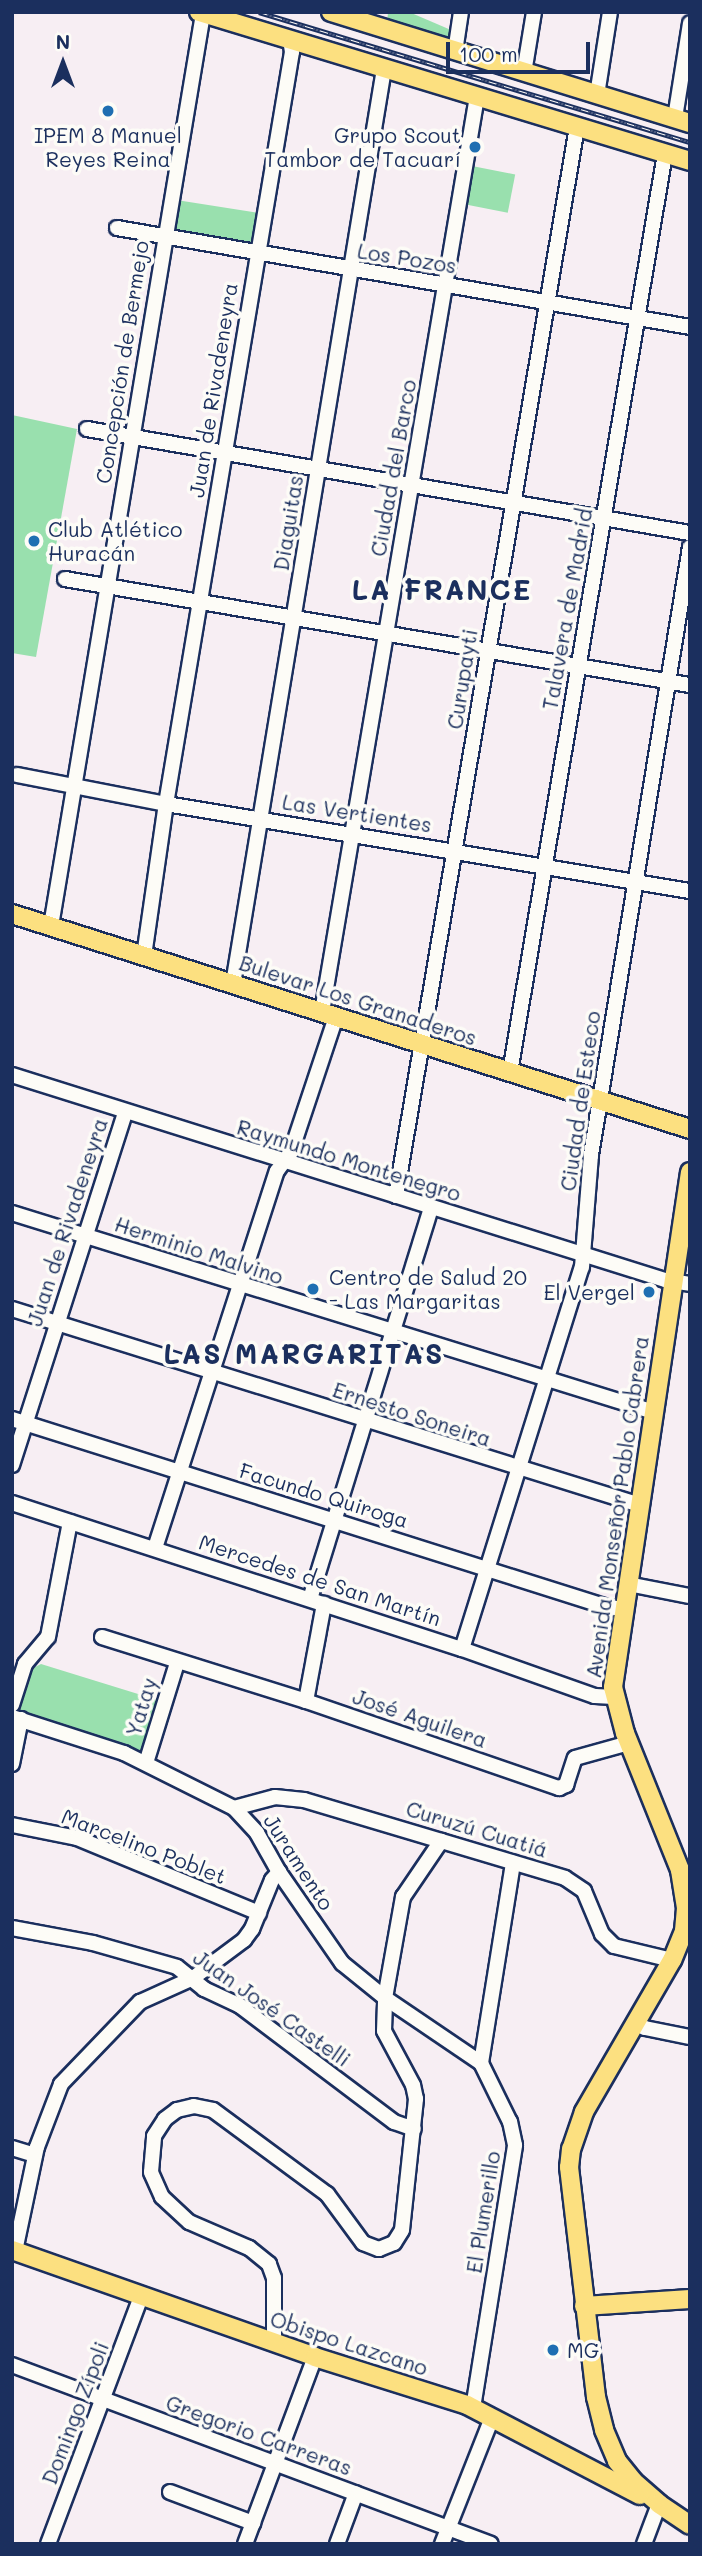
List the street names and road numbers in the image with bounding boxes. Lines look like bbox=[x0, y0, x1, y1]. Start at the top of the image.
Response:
street label: Los Pozos bbox=[356, 238, 458, 278]
street label: Concepción de Bermejo bbox=[90, 239, 154, 485]
street label: Juan de Rivadeneyra bbox=[184, 281, 242, 499]
street label: Ciudad del Barco bbox=[365, 378, 421, 558]
street label: Diaguitas bbox=[268, 473, 308, 573]
street label: Talavera de Madrid bbox=[537, 506, 597, 712]
street label: Curupayti bbox=[442, 627, 482, 731]
street label: Las Vertientes bbox=[281, 789, 433, 837]
street label: Bulevar Los Granaderos bbox=[236, 950, 480, 1050]
street label: Ciudad de Esteco bbox=[555, 1009, 605, 1193]
street label: Raymundo Montenegro bbox=[234, 1114, 464, 1206]
street label: Juan de Rivadeneyra bbox=[21, 1115, 113, 1329]
street label: Herminio Malvino bbox=[112, 1211, 286, 1289]
street label: Avenida Monseñor Pablo Cabrera bbox=[580, 1334, 654, 1680]
street label: Ernesto Soneira bbox=[330, 1377, 494, 1451]
street label: Facundo Quiroga bbox=[236, 1457, 412, 1533]
street label: Mercedes de San Martín bbox=[196, 1529, 444, 1631]
street label: Yatay bbox=[120, 1675, 162, 1739]
street label: José Aguilera bbox=[350, 1683, 490, 1753]
street label: Curuzú Cuatiá bbox=[403, 1796, 551, 1862]
street label: Marcelino Poblet bbox=[58, 1803, 230, 1889]
street label: Juramento bbox=[259, 1809, 339, 1915]
street label: Juan José Castelli bbox=[189, 1944, 355, 2072]
street label: El Plumerillo bbox=[461, 2149, 505, 2275]
street label: Obispo Lazcano bbox=[267, 2306, 431, 2380]
street label: Domingo Zípoli bbox=[36, 2338, 114, 2488]
street label: Gregorio Carreras bbox=[163, 2390, 355, 2480]

